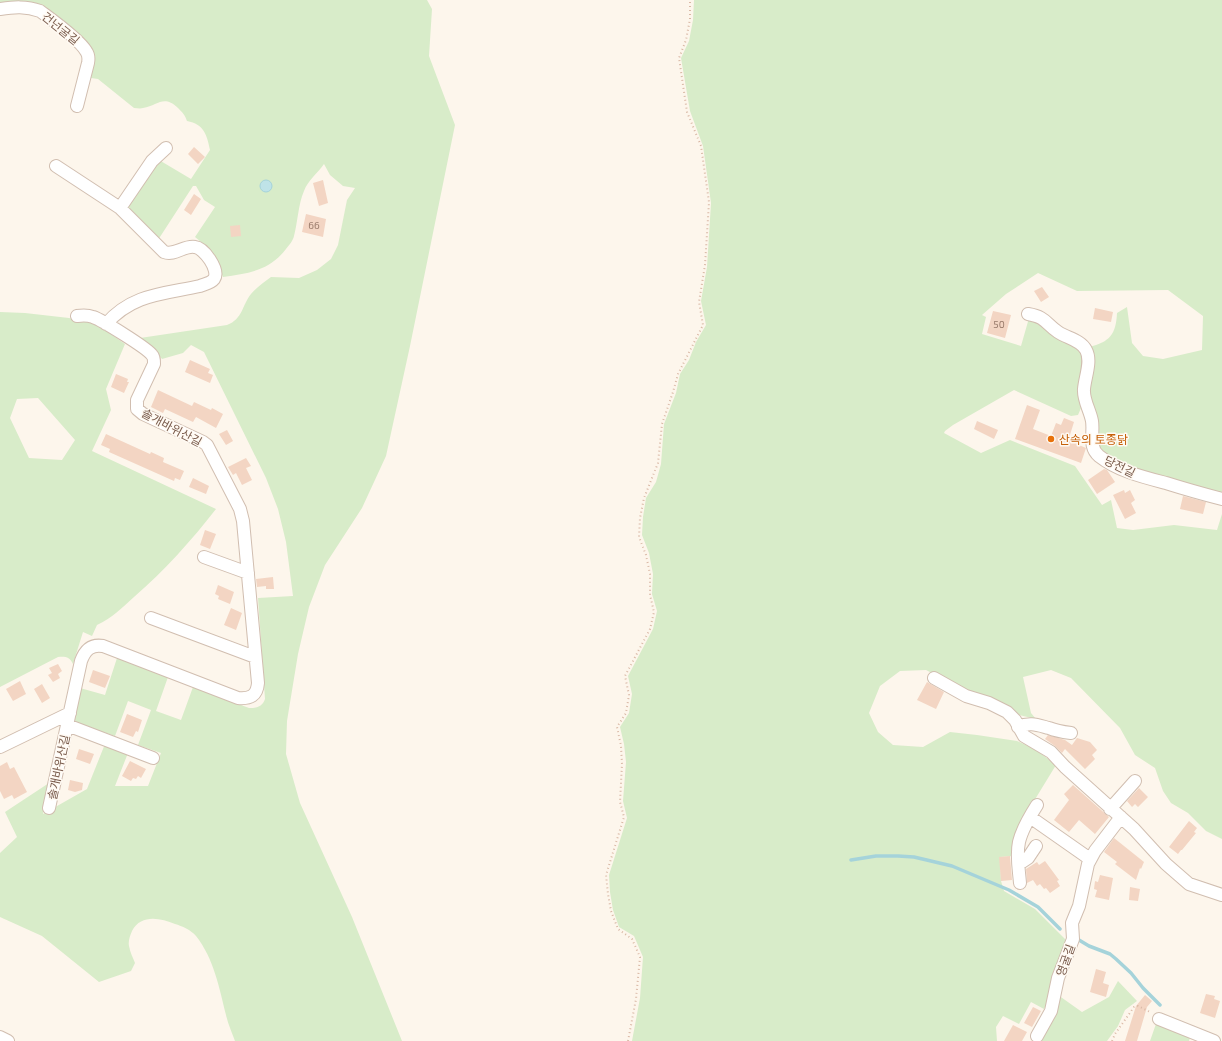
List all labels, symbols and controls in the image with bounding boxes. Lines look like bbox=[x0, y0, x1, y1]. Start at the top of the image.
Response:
street label: 건넌굴길 bbox=[39, 9, 83, 47]
house number: 66 bbox=[308, 219, 320, 231]
house number: 50 bbox=[993, 318, 1005, 330]
street label: 솔개바위산길 bbox=[139, 405, 205, 449]
place label: 산속의 토종닭 bbox=[1059, 432, 1128, 446]
marker: 산속의 토종닭 bbox=[1046, 434, 1056, 444]
street label: 당전길 bbox=[1102, 452, 1138, 480]
street label: 솔개바위산길 bbox=[44, 733, 72, 801]
street label: 영굴길 bbox=[1053, 942, 1077, 978]

